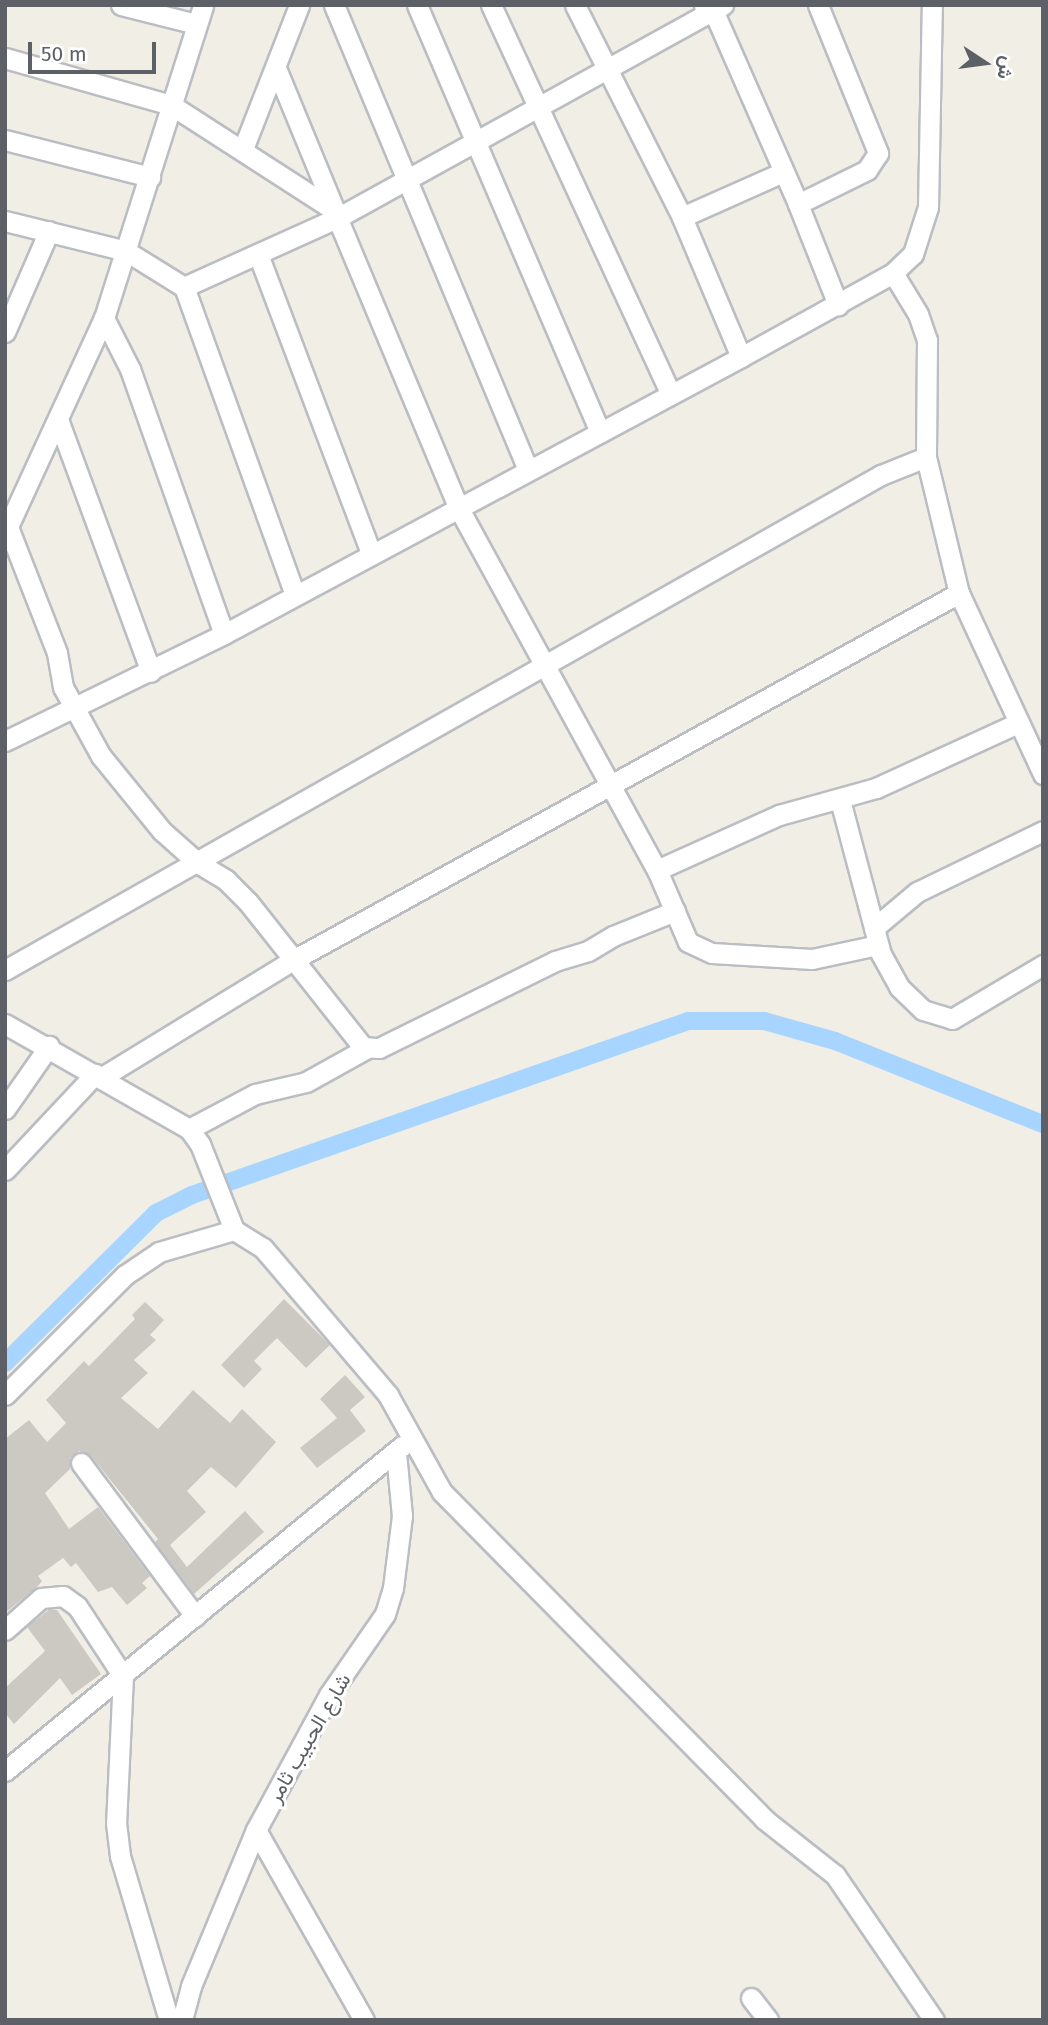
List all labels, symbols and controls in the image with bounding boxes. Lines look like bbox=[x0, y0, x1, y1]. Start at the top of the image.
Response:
scale bar bbox=[32, 28, 159, 72]
north arrow bbox=[950, 28, 1020, 98]
text: 50 m bbox=[41, 41, 87, 67]
text: ش bbox=[992, 54, 1020, 82]
street label: شارع الحبيب ثامر bbox=[262, 1669, 356, 1807]

